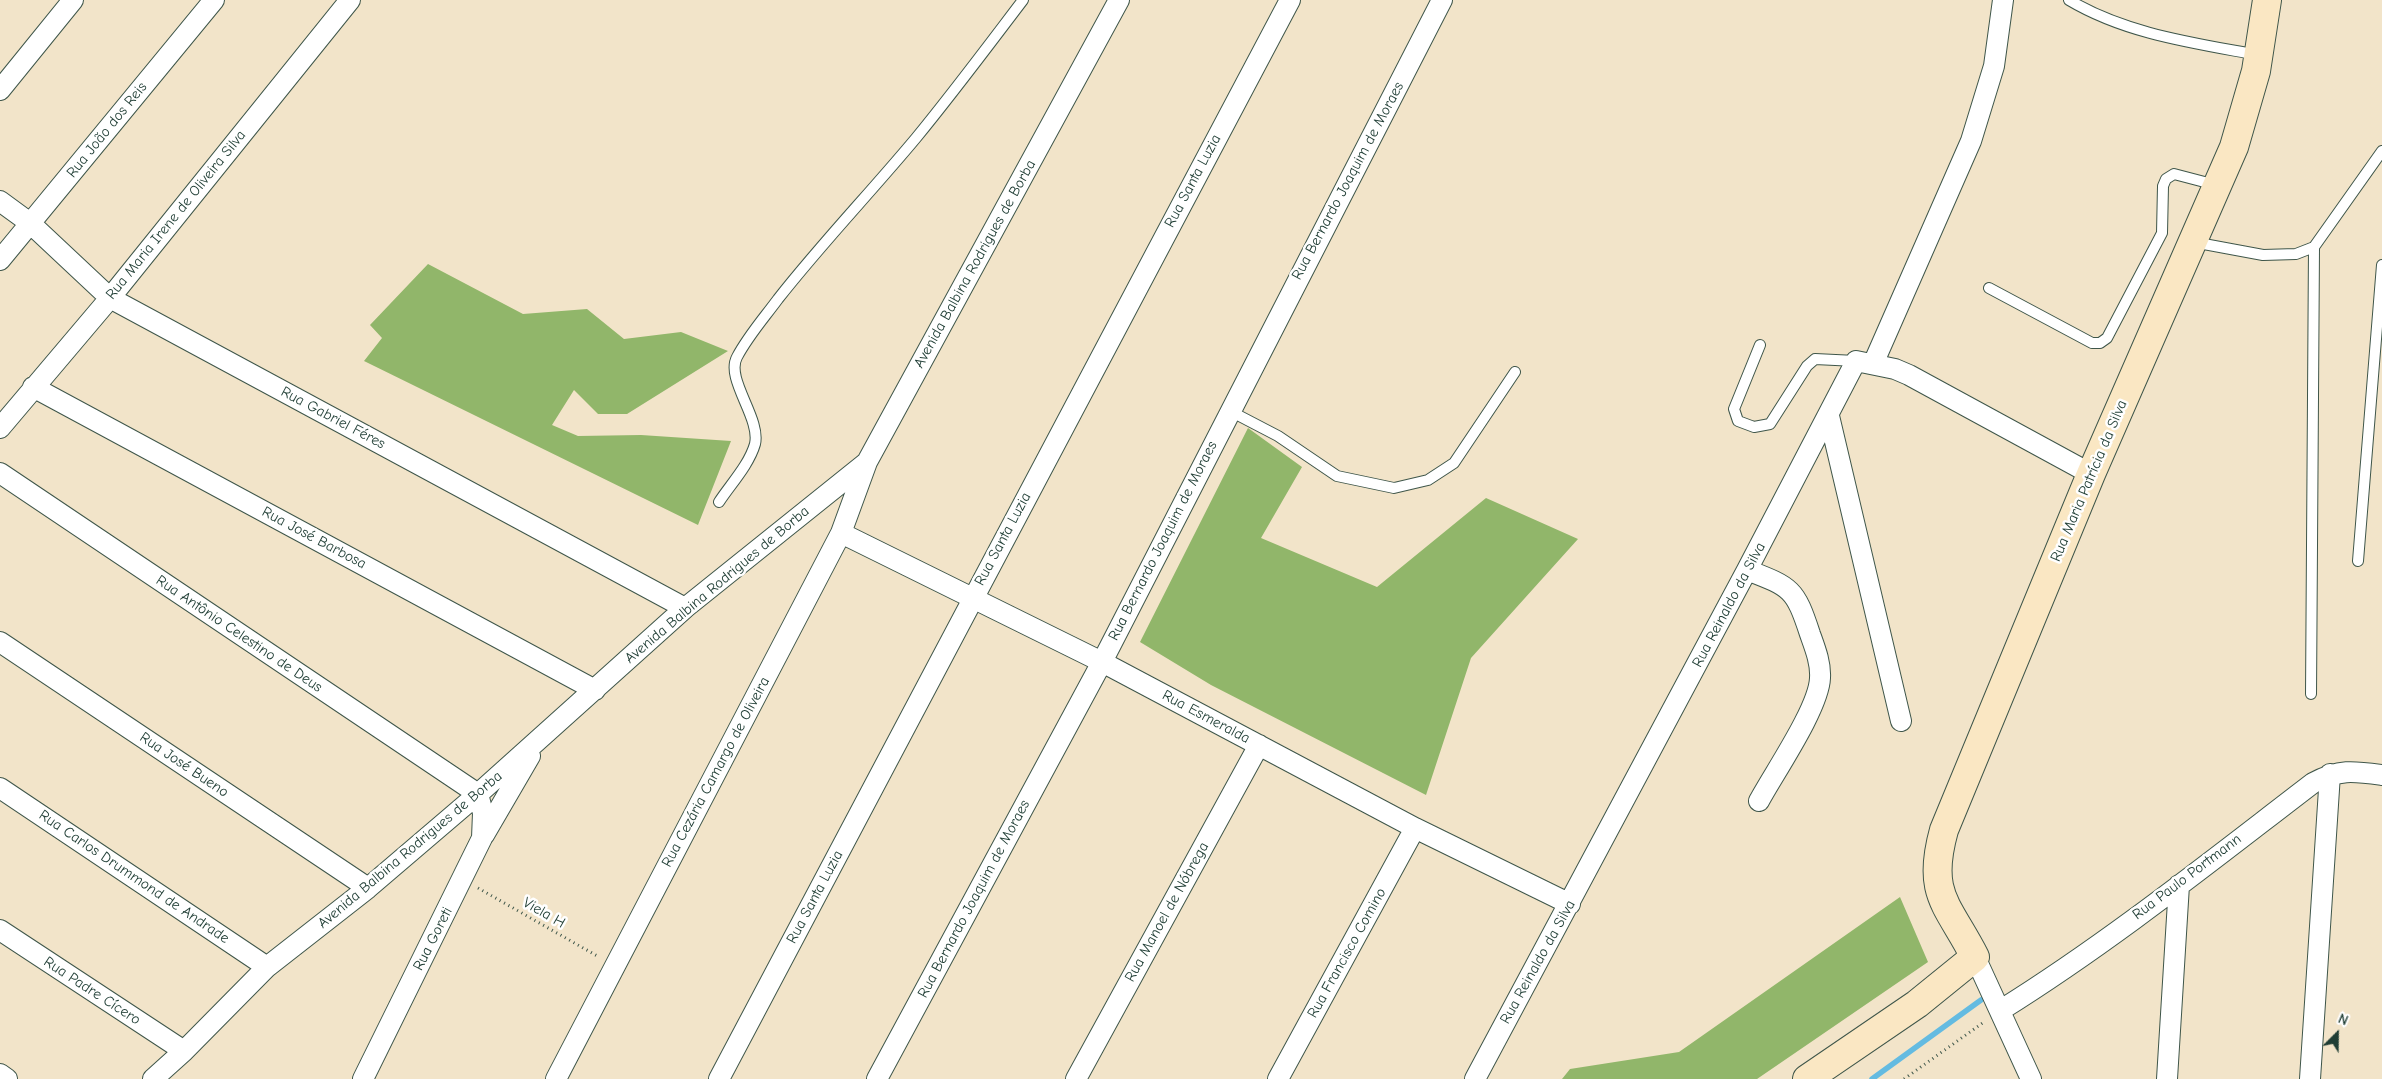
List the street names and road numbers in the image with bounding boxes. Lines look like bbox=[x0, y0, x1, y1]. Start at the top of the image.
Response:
street label: Rua João dos Reis bbox=[63, 79, 151, 181]
street label: Rua Bernardo Joaquim de Moraes bbox=[1288, 79, 1408, 283]
street label: Rua Maria Irene de Oliveira Silva bbox=[102, 127, 250, 303]
street label: Rua Santa Luzia bbox=[1161, 131, 1225, 231]
street label: Avenida Balbina Rodrigues de Borba bbox=[910, 157, 1040, 371]
street label: Rua Gabriel Féres bbox=[278, 383, 388, 453]
street label: Rua Maria Patrícia da Silva bbox=[2047, 398, 2131, 564]
street label: Rua Bernardo Joaquim de Moraes bbox=[1105, 438, 1221, 644]
street label: Rua Santa Luzia bbox=[971, 489, 1035, 589]
street label: Rua José Barbosa bbox=[259, 503, 369, 573]
street label: Avenida Balbina Rodrigues de Borba bbox=[621, 503, 813, 667]
street label: Rua Reinaldo da Silva bbox=[1689, 540, 1769, 670]
street label: Rua Antônio Celestino de Deus bbox=[152, 572, 326, 696]
street label: Rua Cezária Camargo de Oliveira bbox=[658, 674, 774, 870]
street label: Rua Esmeralda bbox=[1159, 686, 1253, 748]
street label: Rua José Bueno bbox=[136, 729, 232, 801]
street label: Avenida Balbina Rodrigues de Borba bbox=[314, 768, 506, 932]
street label: Rua Bernardo Joaquim de Moraes bbox=[914, 797, 1034, 1001]
street label: Rua Carlos Drummond de Andrade bbox=[35, 806, 233, 948]
street label: Rua Paulo Portmann bbox=[2129, 830, 2245, 924]
street label: Rua Manoel de Nóbrega bbox=[1121, 839, 1213, 985]
street label: Rua Santa Luzia bbox=[783, 847, 847, 947]
street label: Rua Francisco Comino bbox=[1304, 885, 1390, 1021]
street label: Viela H bbox=[520, 894, 568, 932]
street label: Rua Reinaldo da Silva bbox=[1497, 897, 1579, 1027]
street label: Rua Goreti bbox=[409, 904, 457, 974]
street label: Rua Padre Cícero bbox=[40, 953, 144, 1029]

